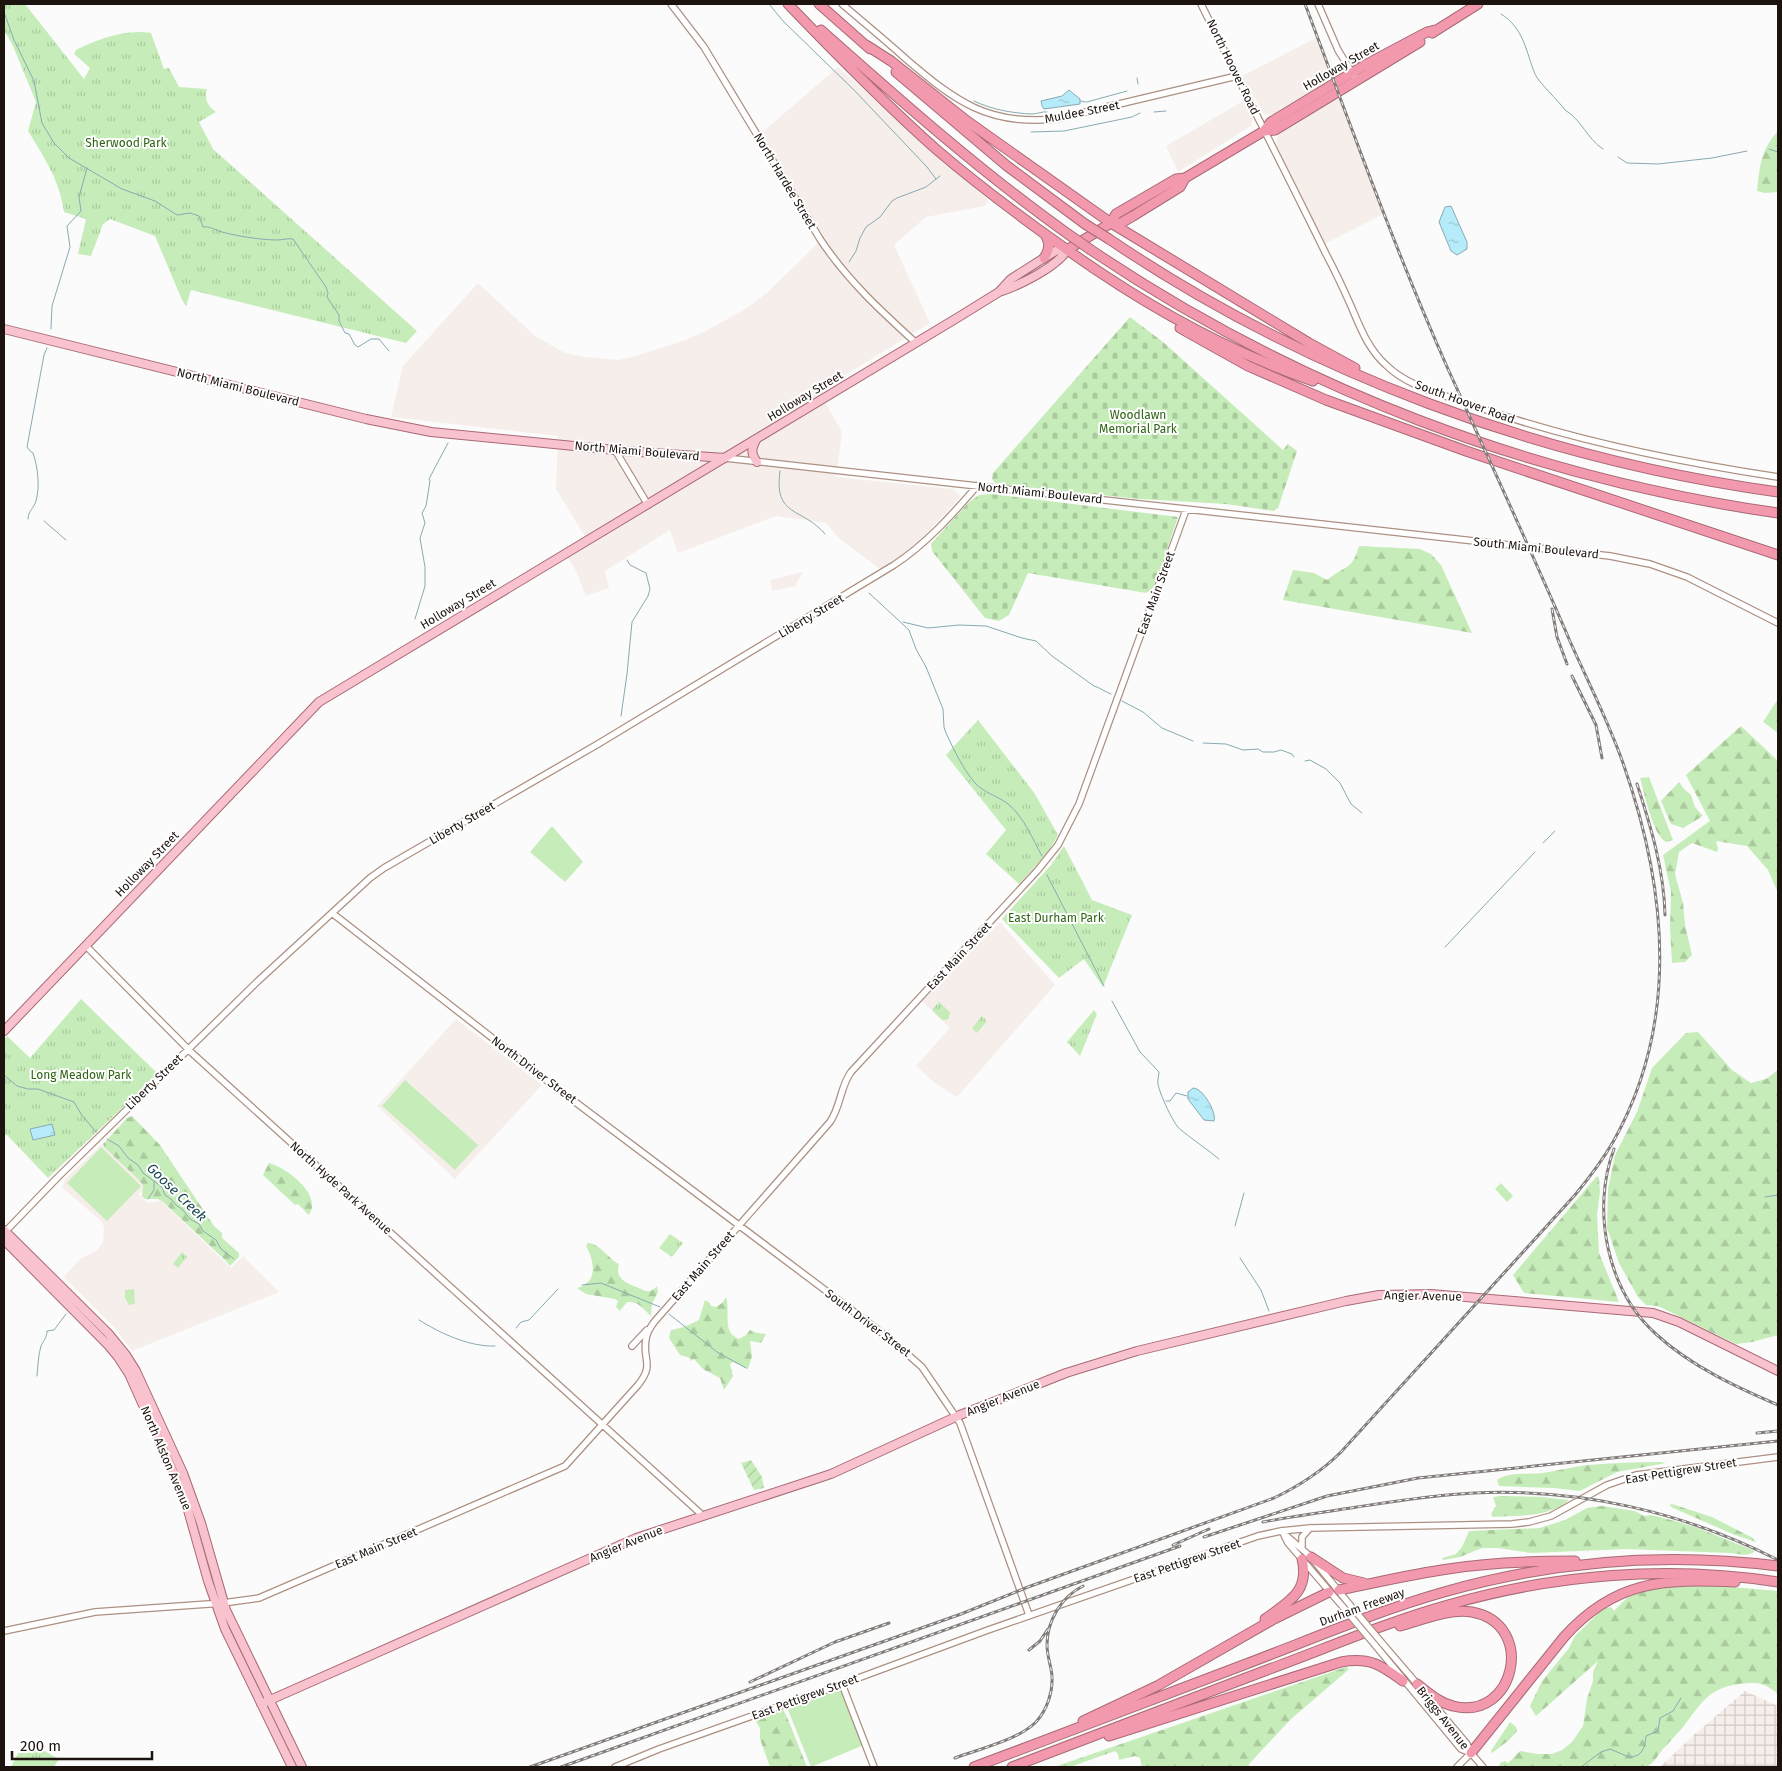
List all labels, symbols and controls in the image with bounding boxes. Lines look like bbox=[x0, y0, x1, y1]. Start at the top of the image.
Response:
street label: North Hoover Road bbox=[1204, 17, 1262, 117]
street label: Holloway Street bbox=[1300, 38, 1382, 93]
street label: Muldee Street bbox=[1043, 98, 1121, 126]
street label: North Hardee Street bbox=[751, 131, 819, 232]
park label: Sherwood Park bbox=[85, 136, 168, 150]
street label: North Miami Boulevard bbox=[175, 365, 301, 409]
street label: Holloway Street bbox=[765, 368, 846, 424]
street label: South Hoover Road bbox=[1413, 377, 1517, 427]
park label: Woodlawn Memorial Park bbox=[1099, 408, 1178, 436]
street label: North Miami Boulevard bbox=[574, 439, 700, 463]
street label: North Miami Boulevard bbox=[977, 479, 1103, 507]
street label: South Miami Boulevard bbox=[1473, 534, 1599, 562]
street label: East Main Street bbox=[1134, 549, 1178, 637]
street label: Holloway Street bbox=[418, 576, 499, 632]
street label: Liberty Street bbox=[776, 591, 847, 641]
street label: Liberty Street bbox=[427, 798, 498, 847]
street label: Holloway Street bbox=[112, 828, 182, 900]
park label: East Durham Park bbox=[1008, 911, 1105, 925]
street label: East Main Street bbox=[924, 919, 995, 993]
street label: North Driver Street bbox=[489, 1033, 580, 1107]
street label: Liberty Street bbox=[123, 1051, 186, 1113]
park label: Long Meadow Park bbox=[30, 1068, 132, 1082]
street label: North Hyde Park Avenue bbox=[287, 1139, 395, 1237]
water label: Goose Creek bbox=[143, 1160, 210, 1225]
street label: East Main Street bbox=[669, 1228, 738, 1304]
street label: South Driver Street bbox=[822, 1286, 914, 1360]
street label: Angier Avenue bbox=[1384, 1288, 1462, 1304]
street label: Angier Avenue bbox=[964, 1377, 1042, 1419]
street label: North Alston Avenue bbox=[138, 1404, 194, 1512]
street label: East Pettigrew Street bbox=[1624, 1455, 1738, 1487]
street label: Angier Avenue bbox=[587, 1523, 665, 1565]
street label: East Main Street bbox=[333, 1524, 420, 1572]
street label: East Pettigrew Street bbox=[1132, 1536, 1243, 1586]
street label: Durham Freeway bbox=[1317, 1585, 1407, 1629]
street label: East Pettigrew Street bbox=[750, 1671, 861, 1723]
street label: Briggs Avenue bbox=[1414, 1684, 1472, 1752]
scale bar bbox=[12, 1728, 152, 1760]
text: 200 m bbox=[20, 1737, 61, 1755]

